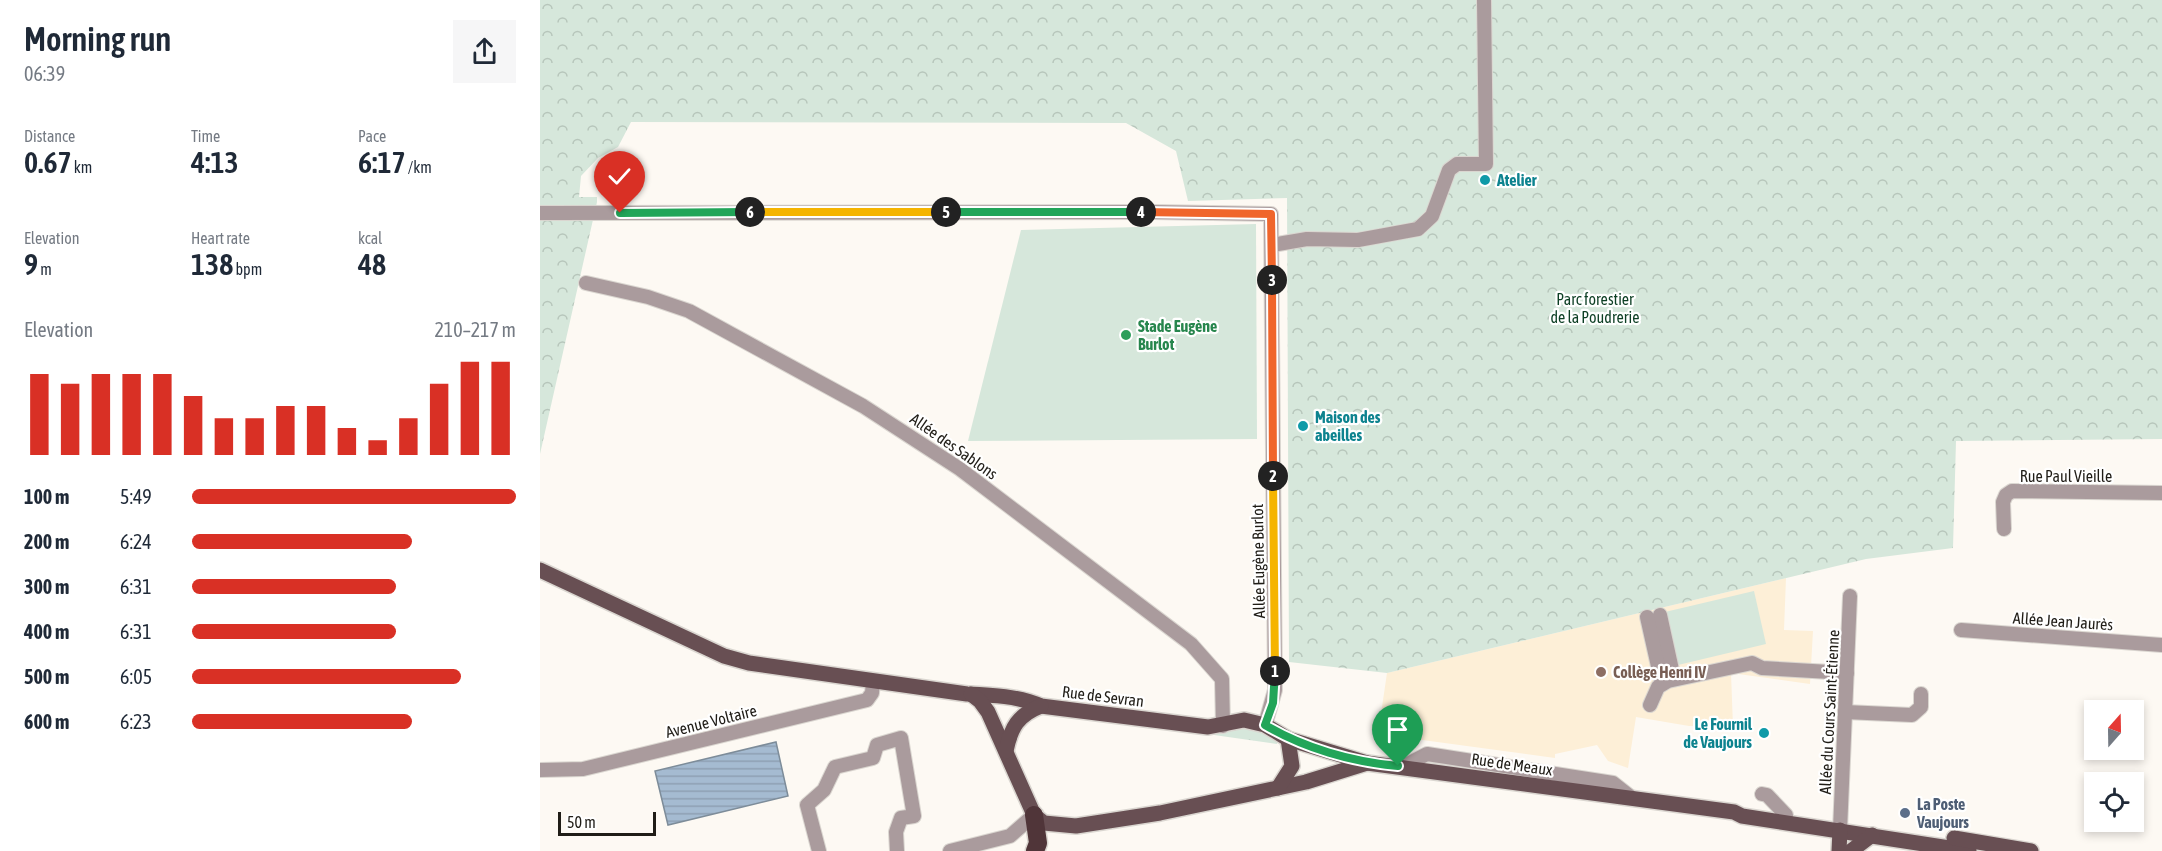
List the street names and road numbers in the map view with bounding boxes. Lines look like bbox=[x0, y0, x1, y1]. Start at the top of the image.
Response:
street label: Allée des Sablons bbox=[907, 409, 1001, 483]
street label: Rue Paul Vieille bbox=[2020, 467, 2112, 485]
street label: Allée Eugène Burlot bbox=[1248, 503, 1269, 618]
street label: Allée Jean Jaurès bbox=[2012, 609, 2114, 634]
street label: Allée du Cours Saint-Étienne bbox=[1816, 629, 1842, 795]
street label: Rue de Sevran bbox=[1061, 682, 1145, 710]
street label: Avenue Voltaire bbox=[664, 701, 758, 741]
street label: Rue de Meaux bbox=[1470, 749, 1554, 779]

